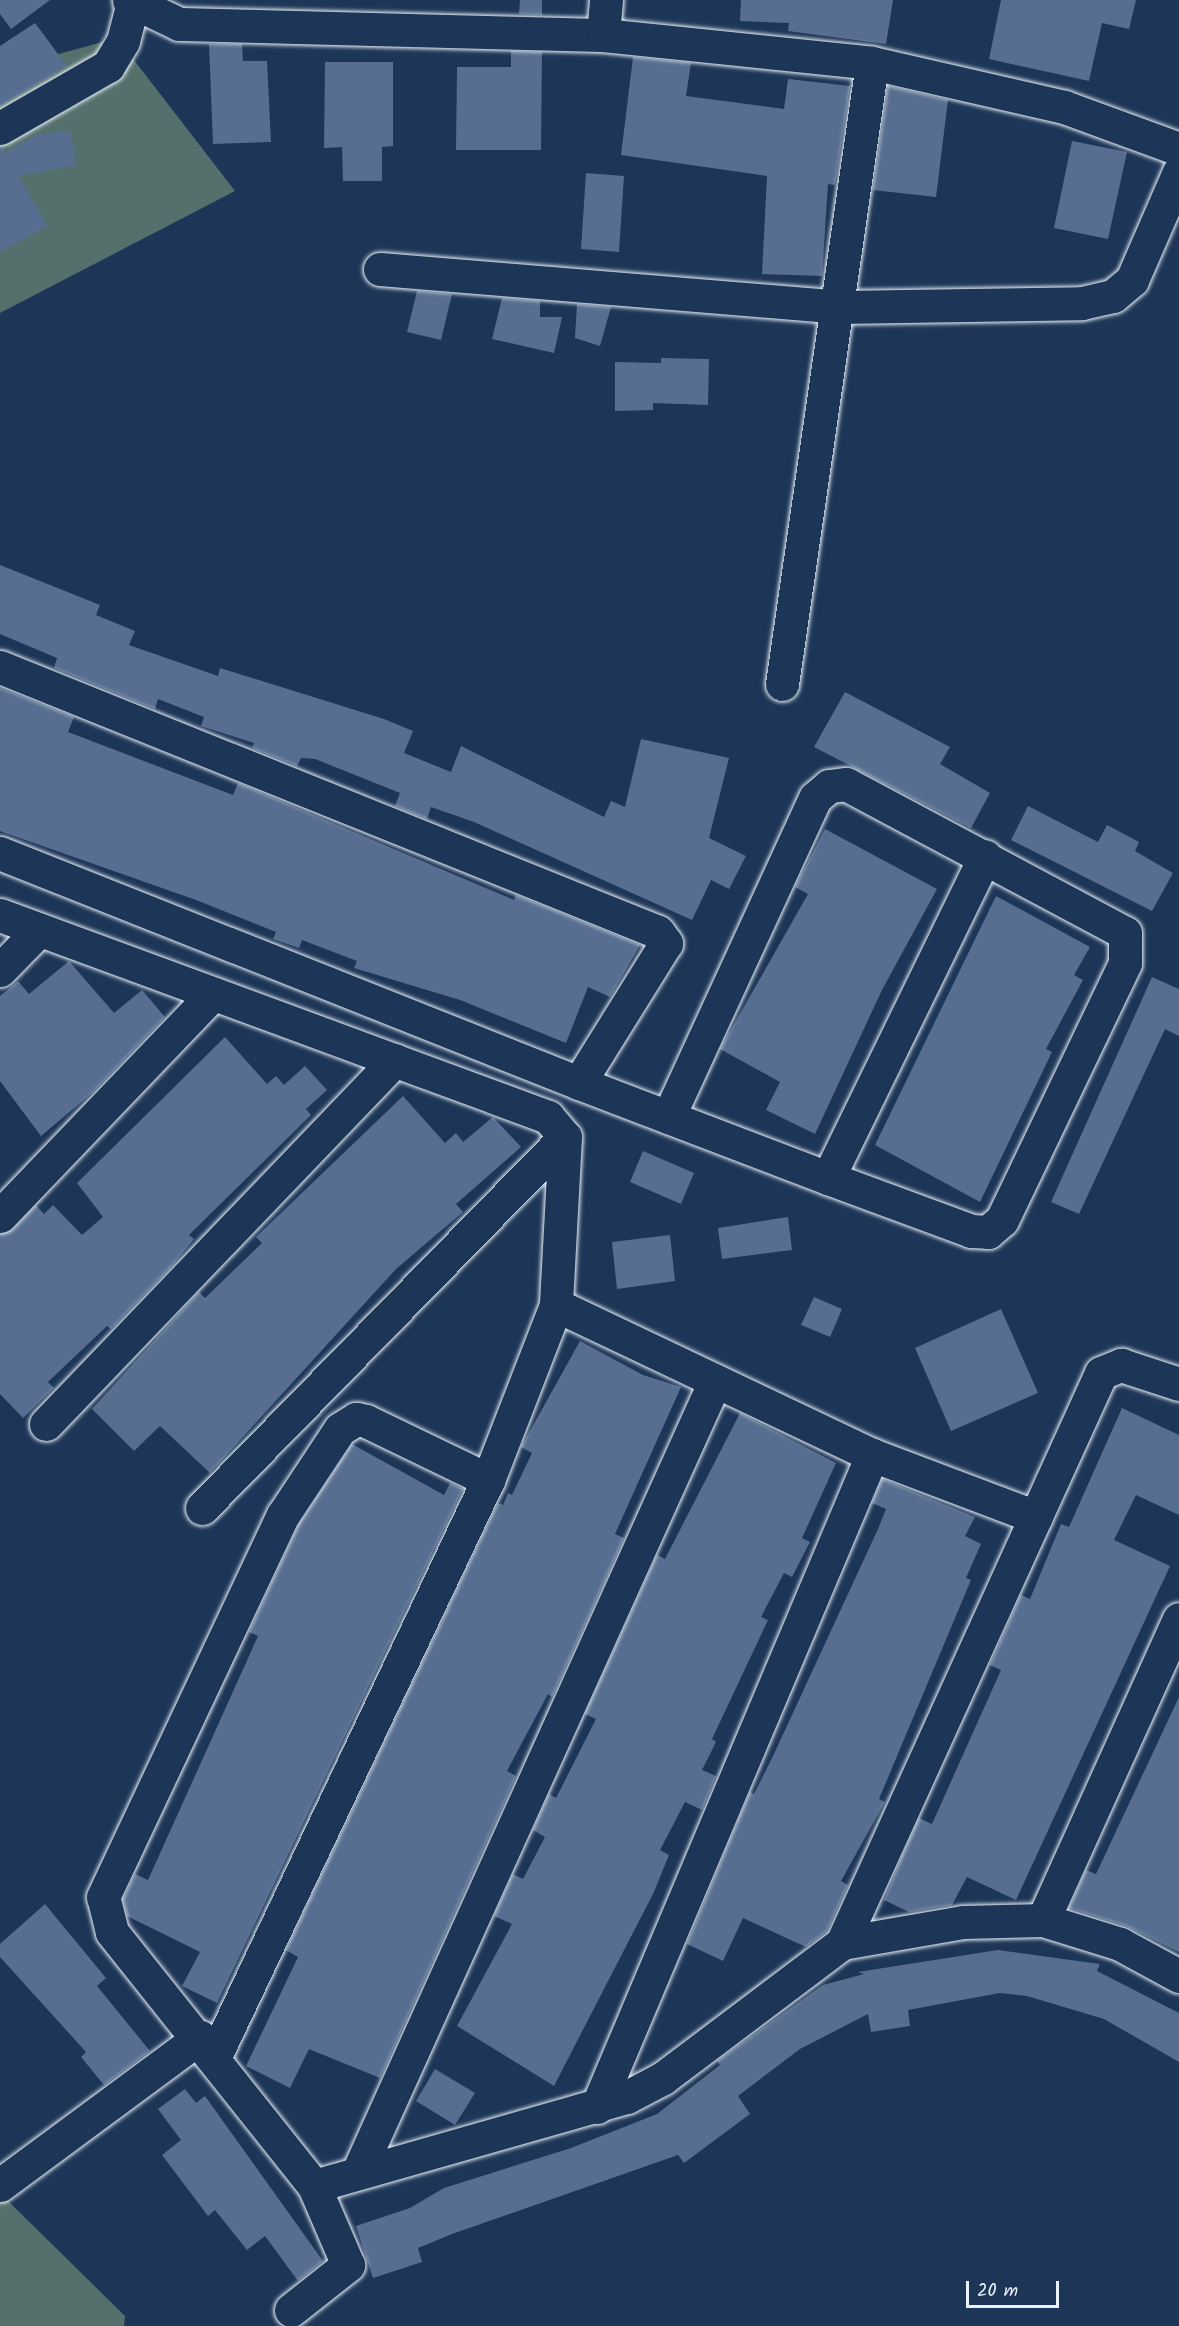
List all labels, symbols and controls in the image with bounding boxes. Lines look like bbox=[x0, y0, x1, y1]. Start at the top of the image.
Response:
scale bar bbox=[969, 2269, 1062, 2307]
text: 20 m bbox=[977, 2277, 1018, 2306]

